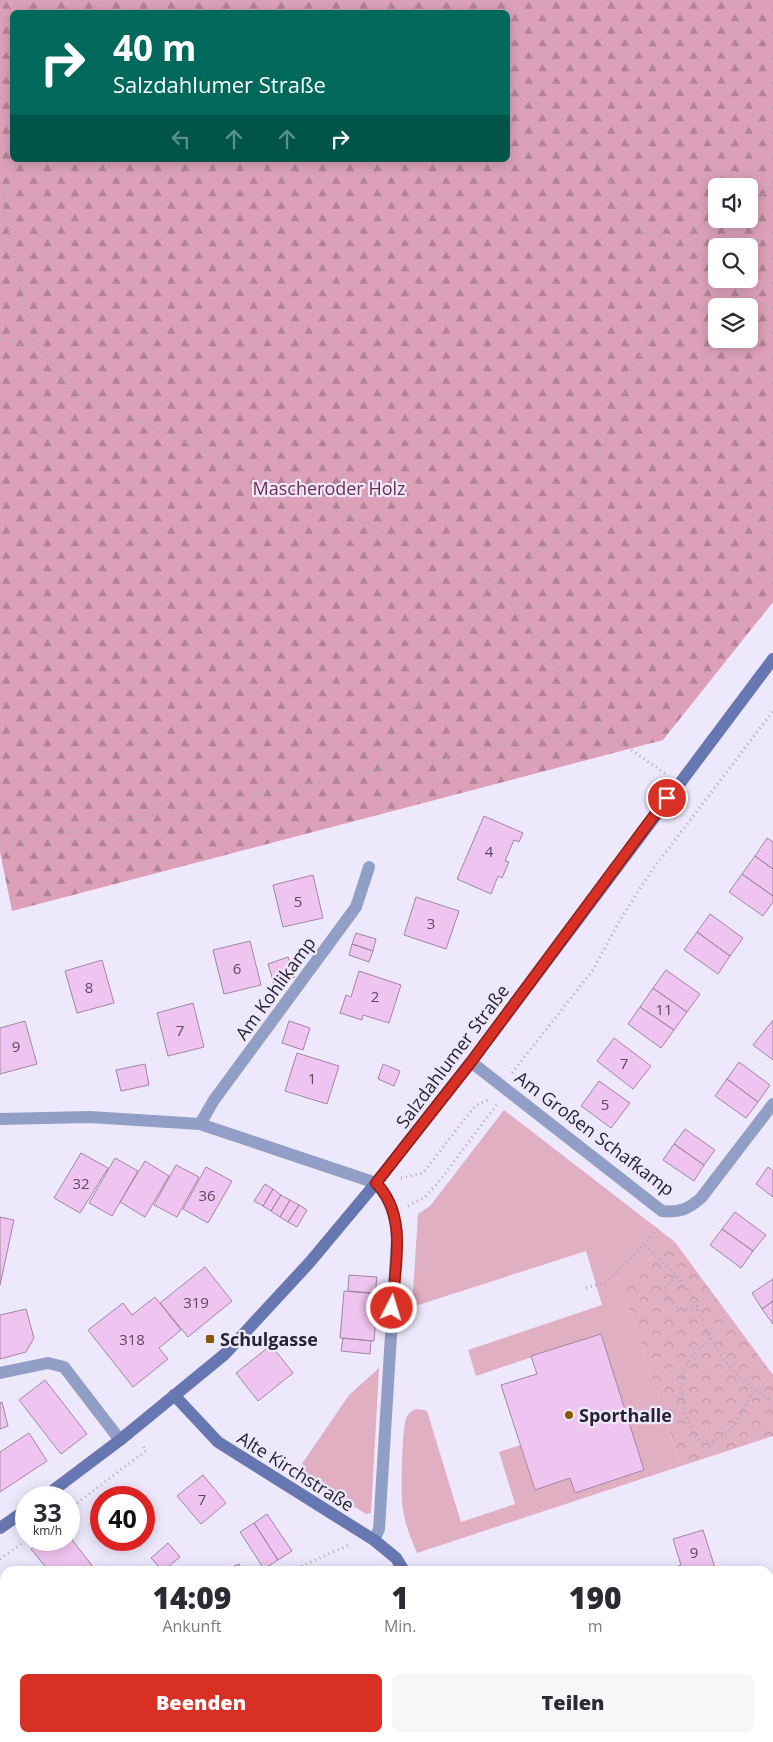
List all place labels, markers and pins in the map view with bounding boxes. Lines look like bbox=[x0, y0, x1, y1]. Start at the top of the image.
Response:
pin bbox=[646, 777, 688, 819]
place label: Schulgasse bbox=[220, 1327, 318, 1351]
marker: Schulgasse bbox=[204, 1333, 216, 1345]
place label: Sporthalle bbox=[579, 1403, 672, 1427]
marker: Sporthalle bbox=[563, 1409, 575, 1421]

